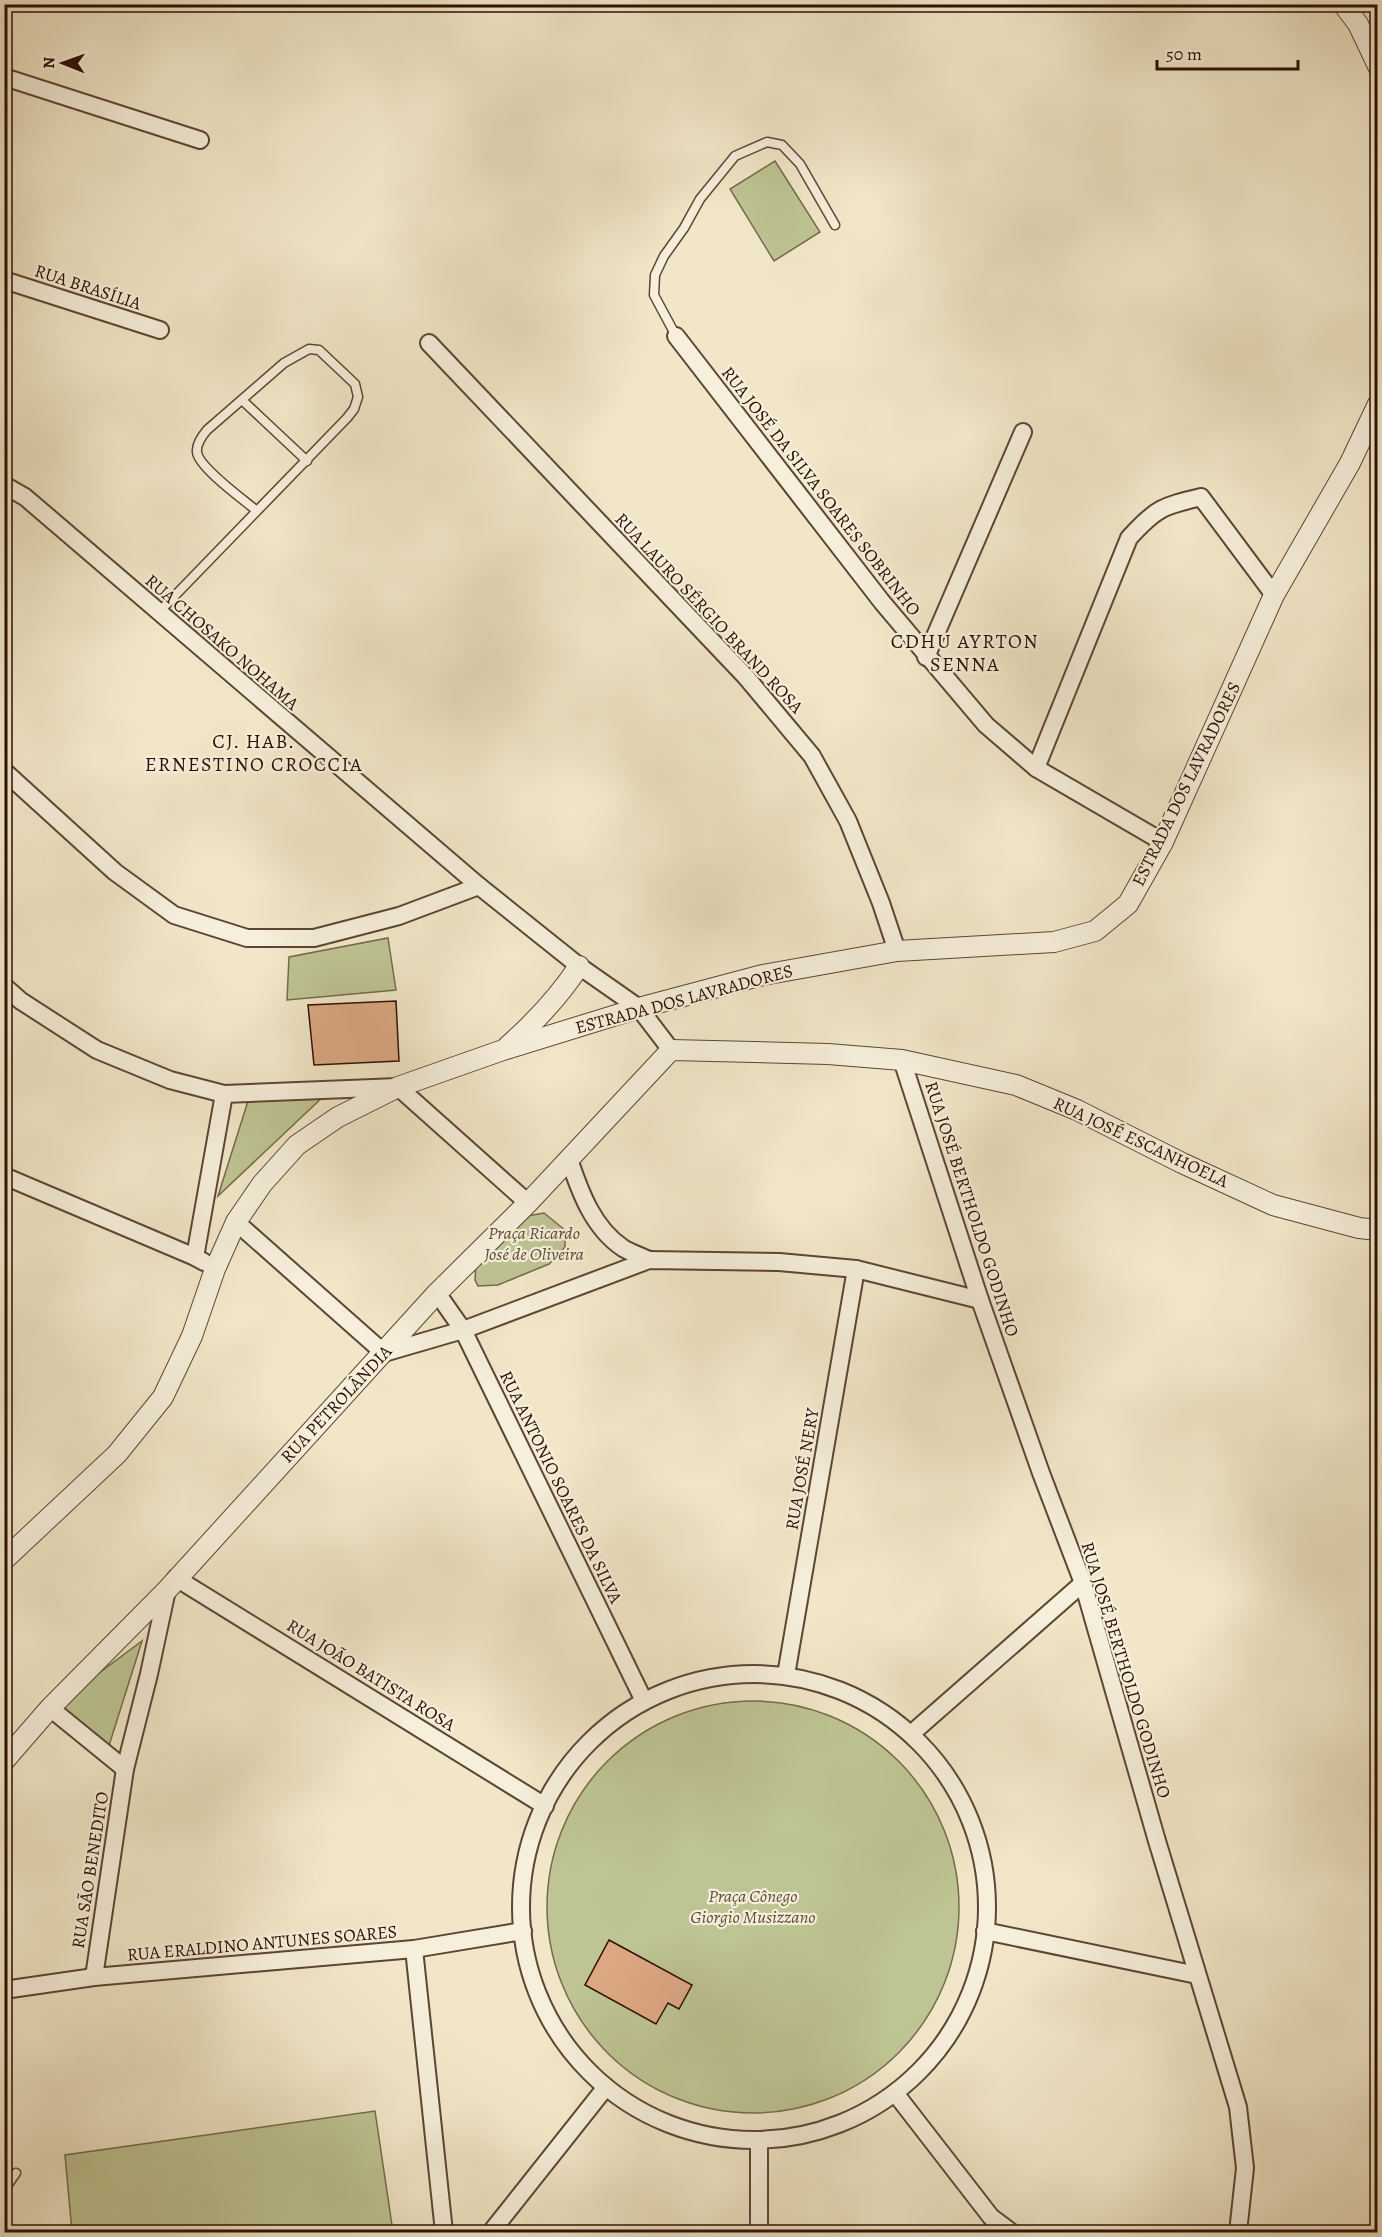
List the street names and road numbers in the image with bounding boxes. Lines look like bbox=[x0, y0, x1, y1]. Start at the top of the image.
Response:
street label: RUA BRASÍLIA bbox=[32, 258, 145, 316]
street label: RUA JOSÉ DA SILVA SOARES SOBRINHO bbox=[716, 361, 926, 621]
street label: RUA LAURO SÉRGIO BRAND ROSA bbox=[609, 508, 809, 719]
street label: RUA CHOSAKO NOHAMA bbox=[140, 569, 304, 716]
street label: ESTRADA DOS LAVRADORES bbox=[1126, 678, 1246, 890]
street label: ESTRADA DOS LAVRADORES bbox=[573, 958, 795, 1040]
street label: RUA JOSÉ BERTHOLDO GODINHO bbox=[919, 1078, 1025, 1340]
street label: RUA JOSÉ ESCANHOELA bbox=[1050, 1091, 1233, 1193]
street label: RUA PETROLÂNDIA bbox=[275, 1340, 397, 1468]
street label: RUA ANTONIO SOARES DA SILVA bbox=[494, 1367, 628, 1608]
street label: RUA JOSÉ NERY bbox=[779, 1405, 825, 1532]
street label: RUA JOSÉ BERTHOLDO GODINHO bbox=[1075, 1539, 1177, 1801]
street label: RUA JOÃO BATISTA ROSA bbox=[282, 1613, 460, 1737]
street label: RUA SÃO BENEDITO bbox=[66, 1790, 114, 1950]
street label: RUA ERALDINO ANTUNES SOARES bbox=[126, 1919, 398, 1967]

